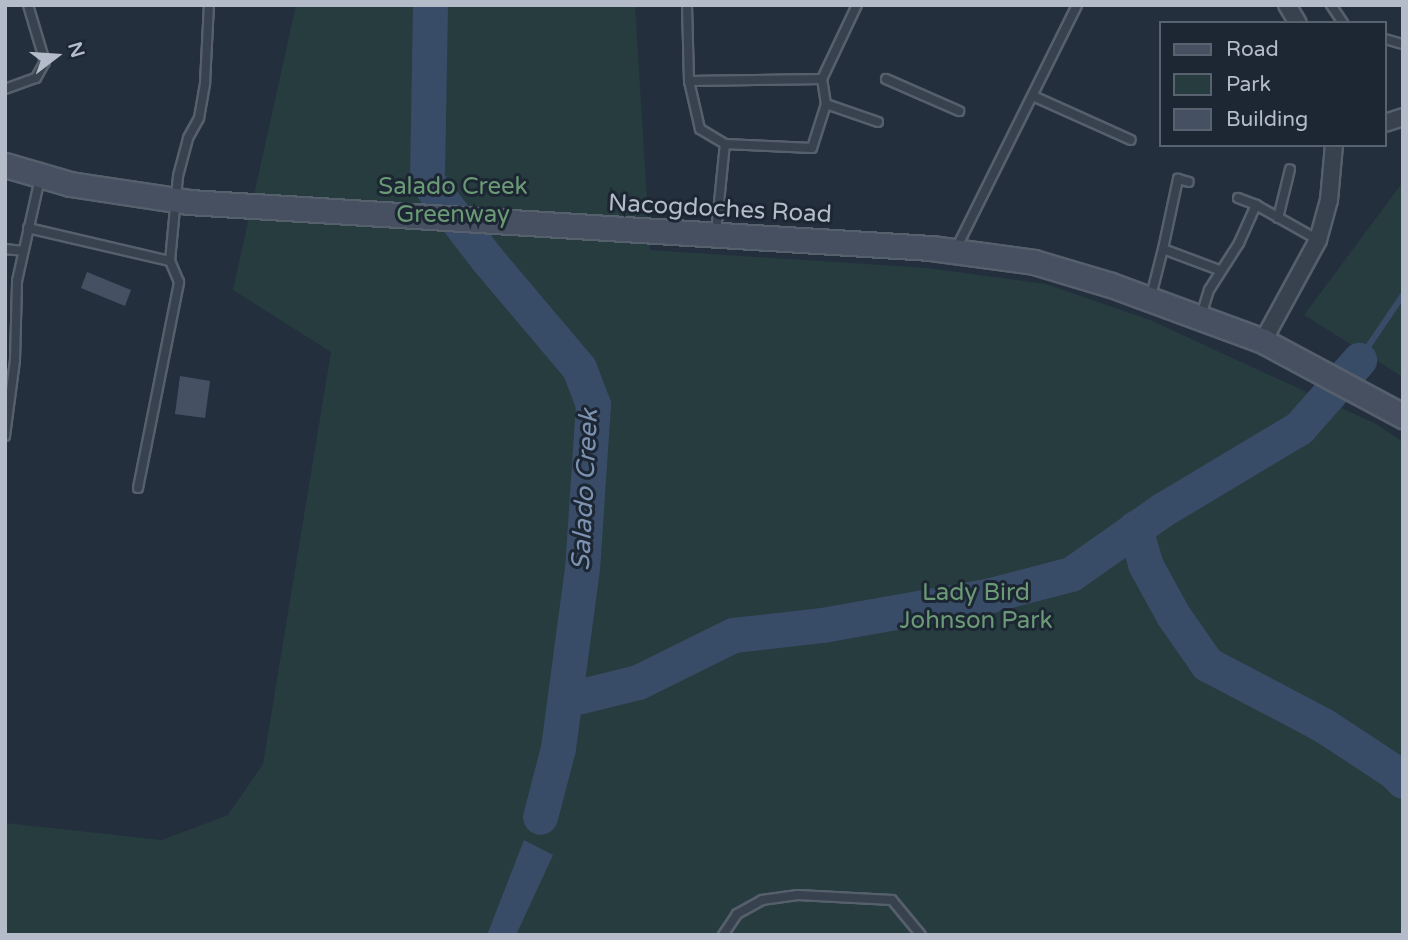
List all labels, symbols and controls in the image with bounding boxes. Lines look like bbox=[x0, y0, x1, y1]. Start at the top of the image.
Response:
north arrow bbox=[21, 21, 91, 91]
legend bbox=[1160, 21, 1387, 147]
text: Road bbox=[1226, 37, 1279, 62]
text: N bbox=[63, 39, 89, 60]
text: Park bbox=[1226, 72, 1271, 97]
text: Building bbox=[1226, 107, 1308, 132]
park label: Salado Creek Greenway bbox=[378, 173, 528, 229]
street label: Nacogdoches Road bbox=[607, 189, 833, 229]
water label: Salado Creek bbox=[565, 408, 605, 572]
park label: Lady Bird Johnson Park bbox=[899, 579, 1053, 635]

